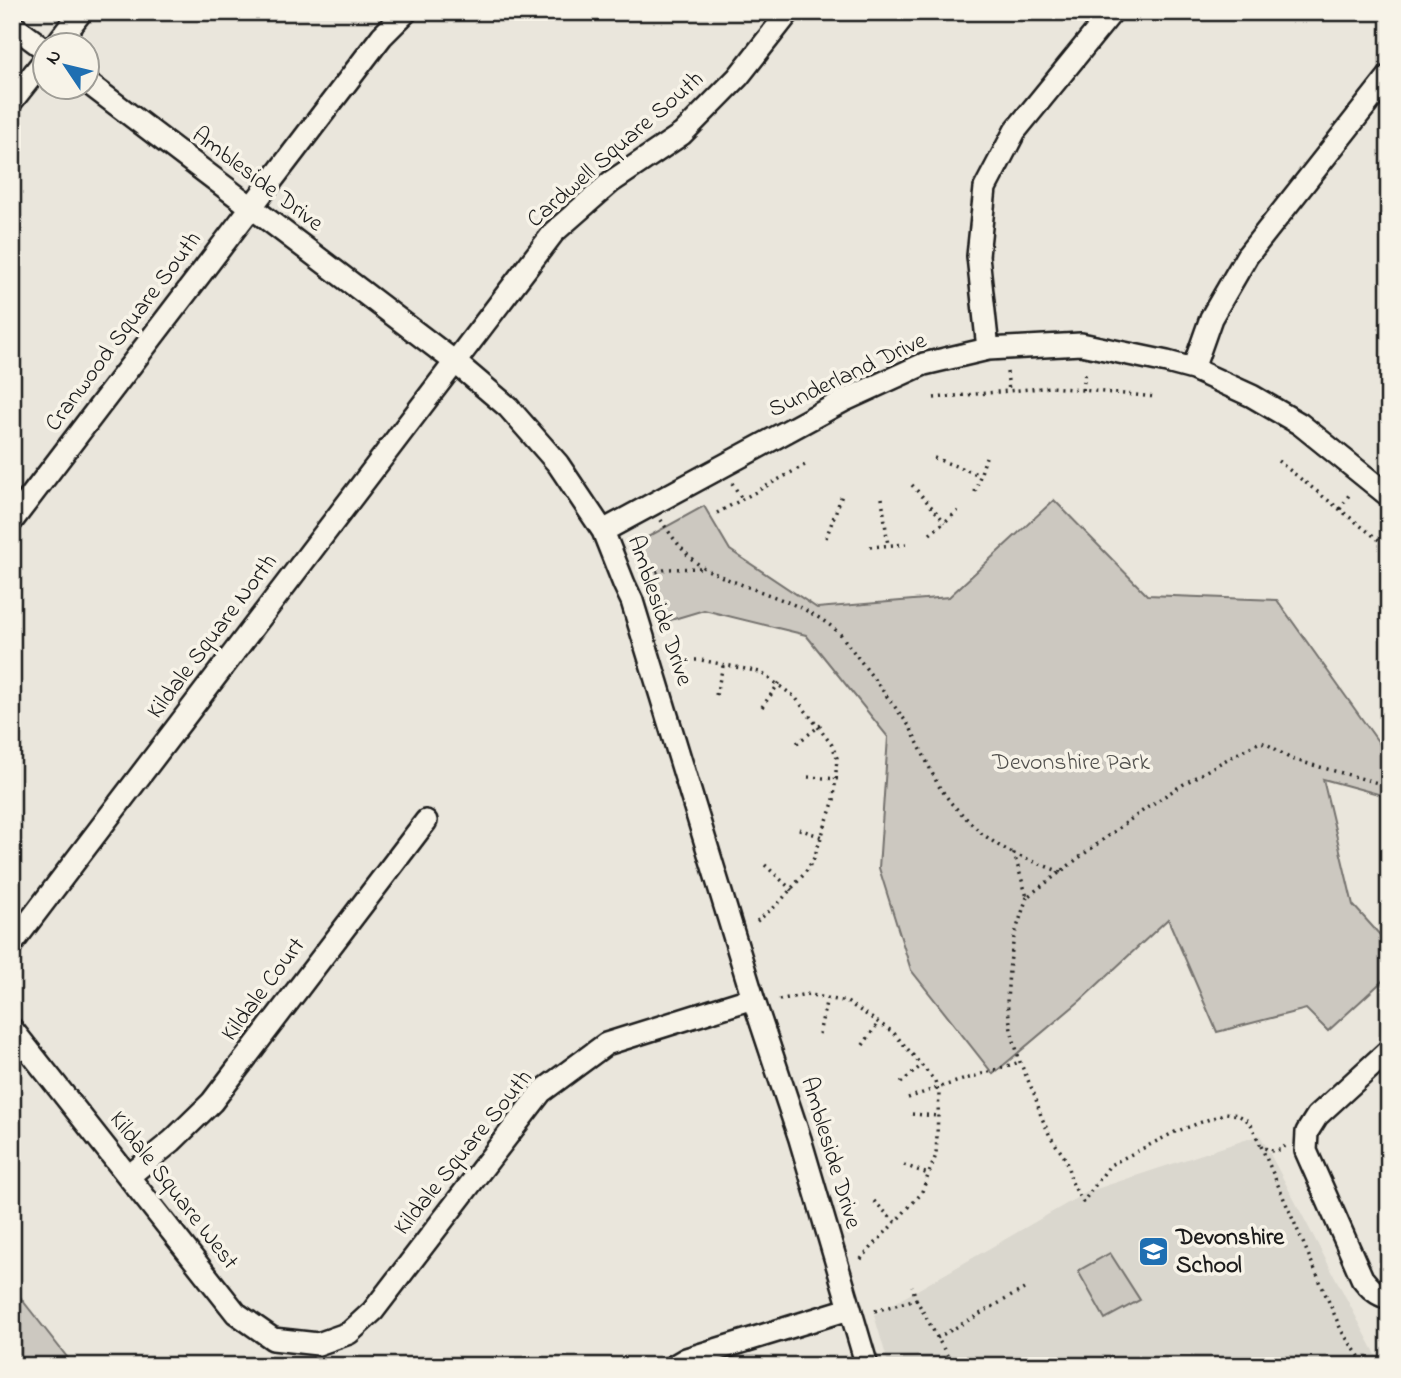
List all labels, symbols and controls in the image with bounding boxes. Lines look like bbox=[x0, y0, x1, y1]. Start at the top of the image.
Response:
north arrow bbox=[32, 32, 102, 102]
text: N bbox=[39, 45, 69, 71]
street label: Cardwell Square South bbox=[520, 63, 712, 237]
street label: Ambleside Drive bbox=[184, 119, 330, 241]
street label: Cranwood Square South bbox=[37, 225, 211, 439]
street label: Sunderland Drive bbox=[763, 324, 933, 428]
street label: Ambleside Drive bbox=[617, 531, 701, 691]
street label: Kildale Square North bbox=[139, 547, 287, 727]
park label: Devonshire Park bbox=[991, 746, 1150, 781]
street label: Kildale Court bbox=[213, 931, 315, 1049]
street label: Kildale Square South bbox=[386, 1063, 542, 1243]
street label: Ambleside Drive bbox=[790, 1073, 870, 1233]
street label: Kildale Square West bbox=[100, 1104, 246, 1278]
place label: Devonshire School bbox=[1175, 1221, 1285, 1284]
school or university icon: Devonshire School bbox=[1136, 1235, 1170, 1269]

